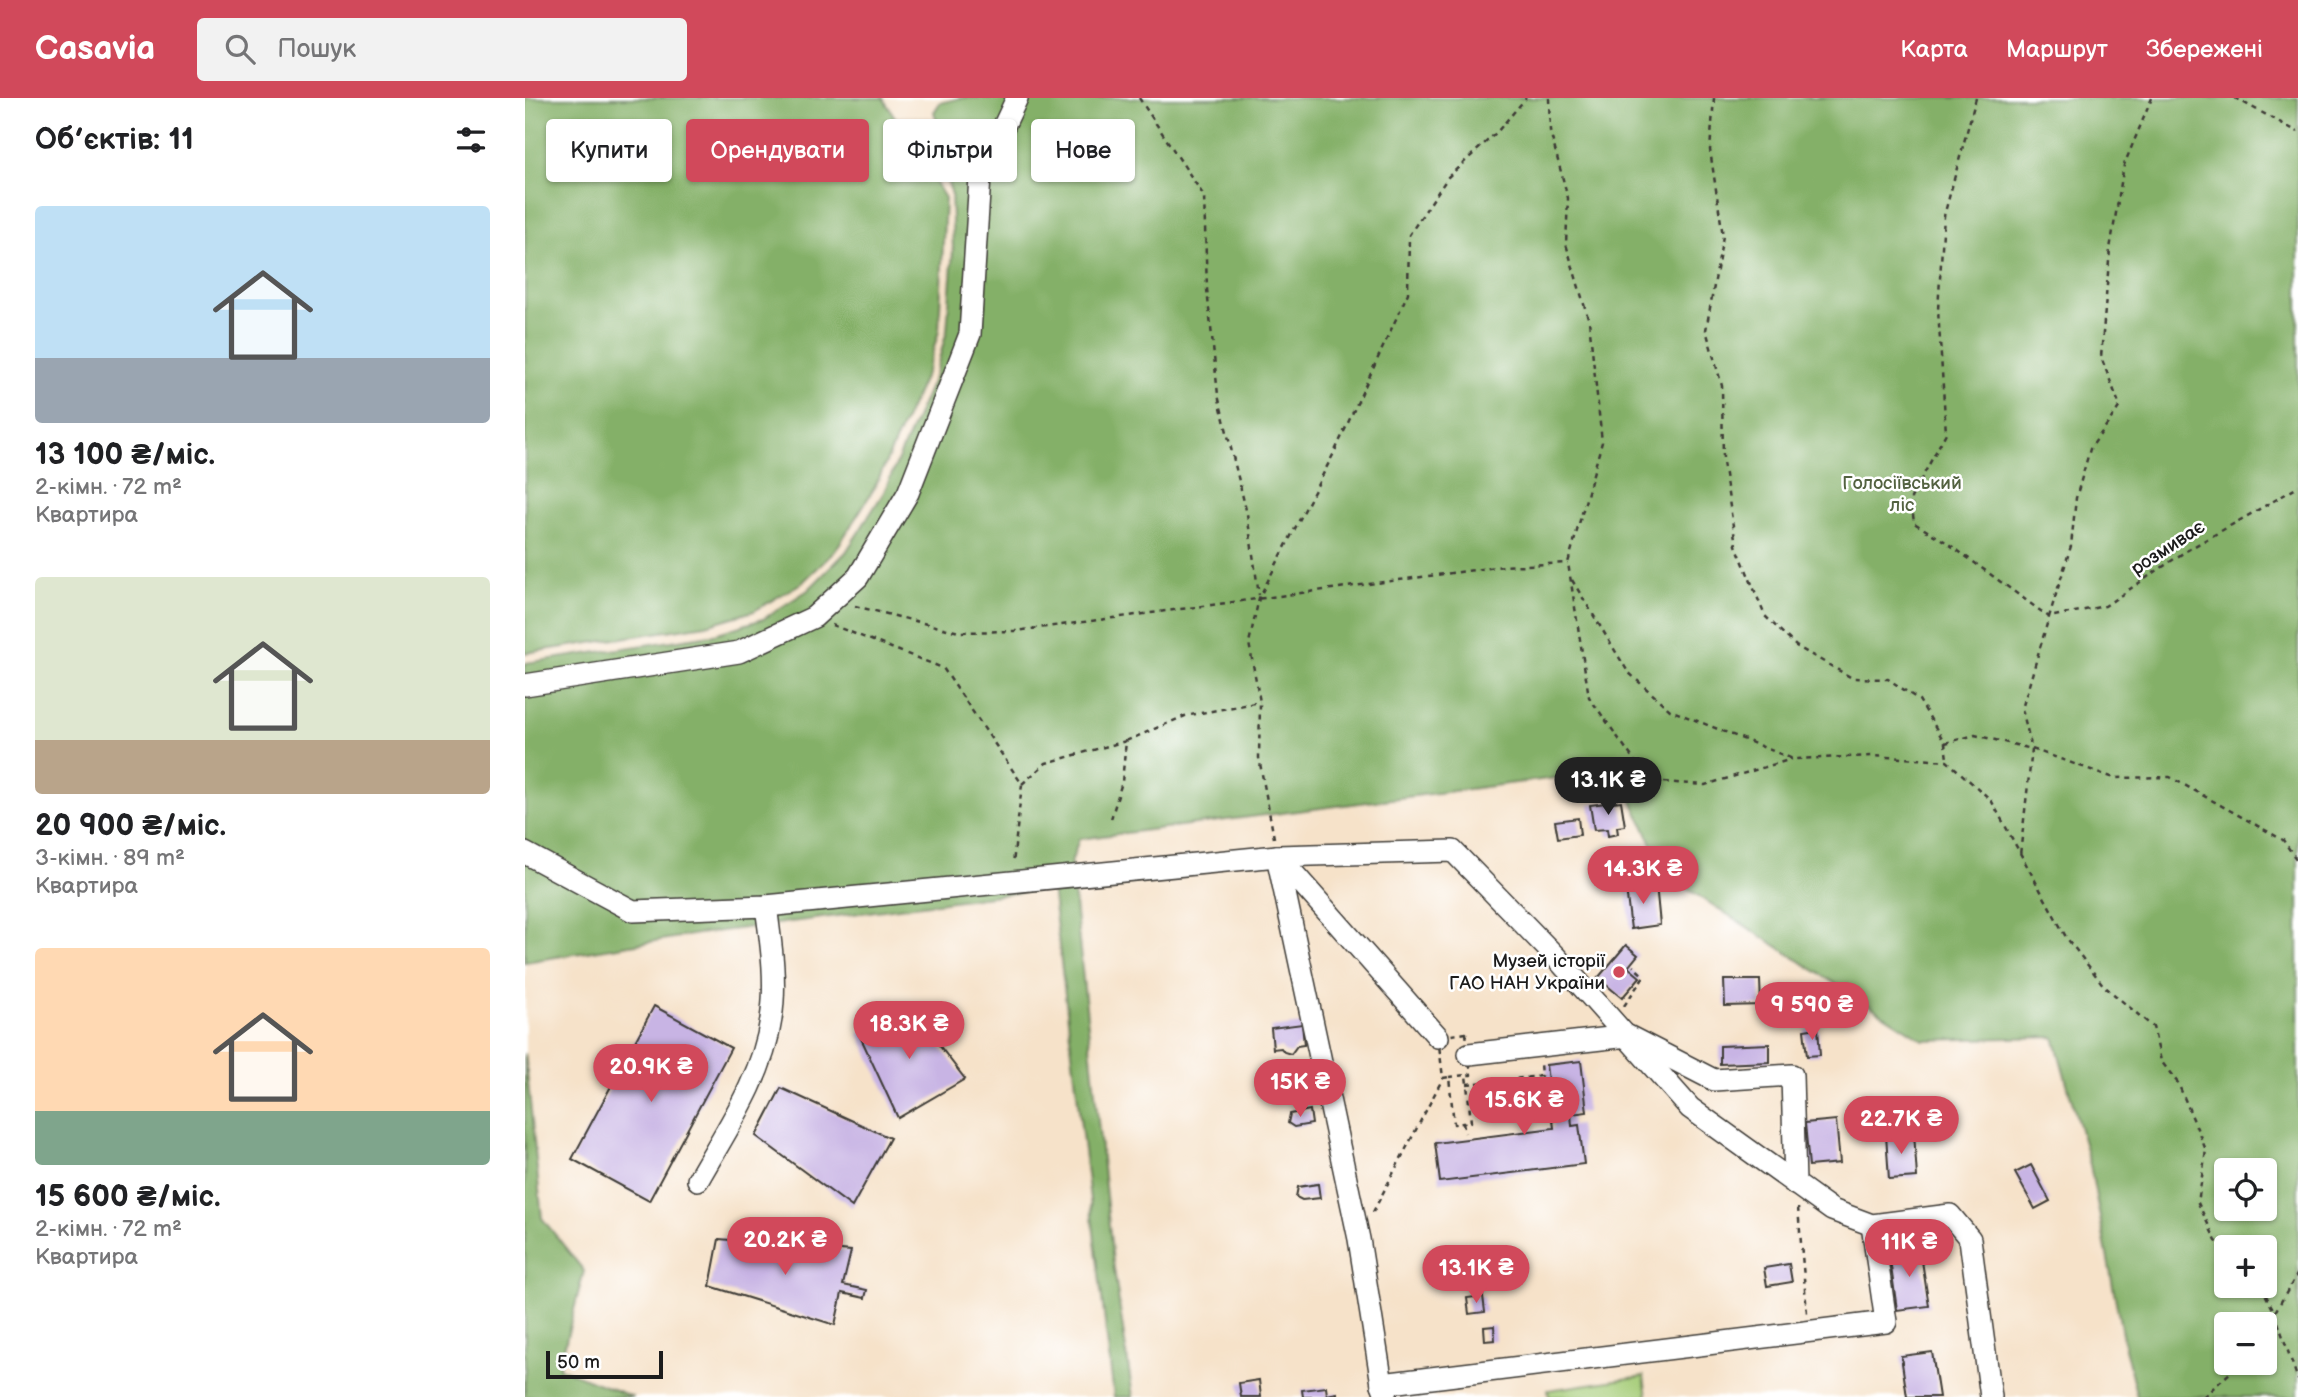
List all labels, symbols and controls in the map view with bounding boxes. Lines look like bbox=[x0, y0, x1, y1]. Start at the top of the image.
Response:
search box bbox=[197, 18, 687, 81]
text: Casavia bbox=[35, 29, 155, 69]
icon: search bbox=[221, 30, 259, 68]
text: Пошук bbox=[277, 34, 356, 65]
text: Карта bbox=[1900, 35, 1968, 64]
text: Маршрут bbox=[2006, 35, 2108, 64]
text: Збережені bbox=[2146, 35, 2263, 64]
chip: Купити bbox=[546, 119, 672, 182]
chip: Орендувати bbox=[686, 119, 869, 182]
chip: Фільтри bbox=[883, 119, 1017, 182]
chip: Нове bbox=[1031, 119, 1135, 182]
icon: filters bbox=[452, 121, 490, 159]
text: Об’єктів: 11 bbox=[35, 122, 194, 158]
icon: home bbox=[200, 252, 326, 378]
text: 13 100 ₴/міс. bbox=[35, 437, 215, 473]
park label: Голосіївський ліс bbox=[1842, 472, 1962, 517]
text: 2-кімн. · 72 m² bbox=[35, 473, 182, 501]
text: Квартира bbox=[35, 501, 138, 529]
street label: розмиває bbox=[2127, 515, 2209, 580]
icon: home bbox=[200, 623, 326, 749]
pin: 13.1K ₴ bbox=[1543, 758, 1673, 817]
text: 13.1K ₴ bbox=[1570, 766, 1646, 794]
text: 20 900 ₴/міс. bbox=[35, 808, 226, 844]
text: 3-кімн. · 89 m² bbox=[35, 844, 185, 872]
pin: 14.3K ₴ bbox=[1578, 846, 1708, 906]
text: 14.3K ₴ bbox=[1604, 855, 1682, 883]
text: Квартира bbox=[35, 872, 138, 900]
place label: Музей історії ГАО НАН України bbox=[1449, 950, 1605, 995]
marker: Музей історії ГАО НАН України bbox=[1611, 964, 1627, 980]
pin: 9 590 ₴ bbox=[1747, 982, 1877, 1042]
text: 9 590 ₴ bbox=[1771, 991, 1853, 1019]
icon: home bbox=[200, 994, 326, 1120]
pin: 18.3K ₴ bbox=[844, 1002, 974, 1061]
text: 18.3K ₴ bbox=[869, 1010, 949, 1038]
pin: 20.9K ₴ bbox=[586, 1044, 716, 1104]
text: 20.9K ₴ bbox=[609, 1053, 693, 1081]
pin: 15K ₴ bbox=[1251, 1060, 1349, 1119]
text: 15K ₴ bbox=[1270, 1068, 1330, 1096]
pin: 15.6K ₴ bbox=[1459, 1077, 1589, 1137]
text: 15.6K ₴ bbox=[1484, 1086, 1564, 1114]
pin: 22.7K ₴ bbox=[1836, 1096, 1966, 1156]
text: 22.7K ₴ bbox=[1860, 1105, 1942, 1133]
map controls bbox=[2214, 1158, 2277, 1375]
button: locate bbox=[2214, 1158, 2277, 1221]
text: 15 600 ₴/міс. bbox=[35, 1179, 221, 1215]
text: 2-кімн. · 72 m² bbox=[35, 1215, 182, 1243]
pin: 20.2K ₴ bbox=[720, 1218, 850, 1277]
pin: 11K ₴ bbox=[1860, 1220, 1958, 1279]
text: 20.2K ₴ bbox=[743, 1226, 827, 1254]
text: 11K ₴ bbox=[1881, 1228, 1937, 1256]
button: + bbox=[2214, 1235, 2277, 1298]
text: Квартира bbox=[35, 1243, 138, 1271]
pin: 13.1K ₴ bbox=[1411, 1246, 1541, 1305]
text: 13.1K ₴ bbox=[1438, 1254, 1514, 1282]
button: − bbox=[2214, 1312, 2277, 1375]
scale bar bbox=[546, 1348, 663, 1380]
text: 50 m bbox=[557, 1351, 600, 1374]

